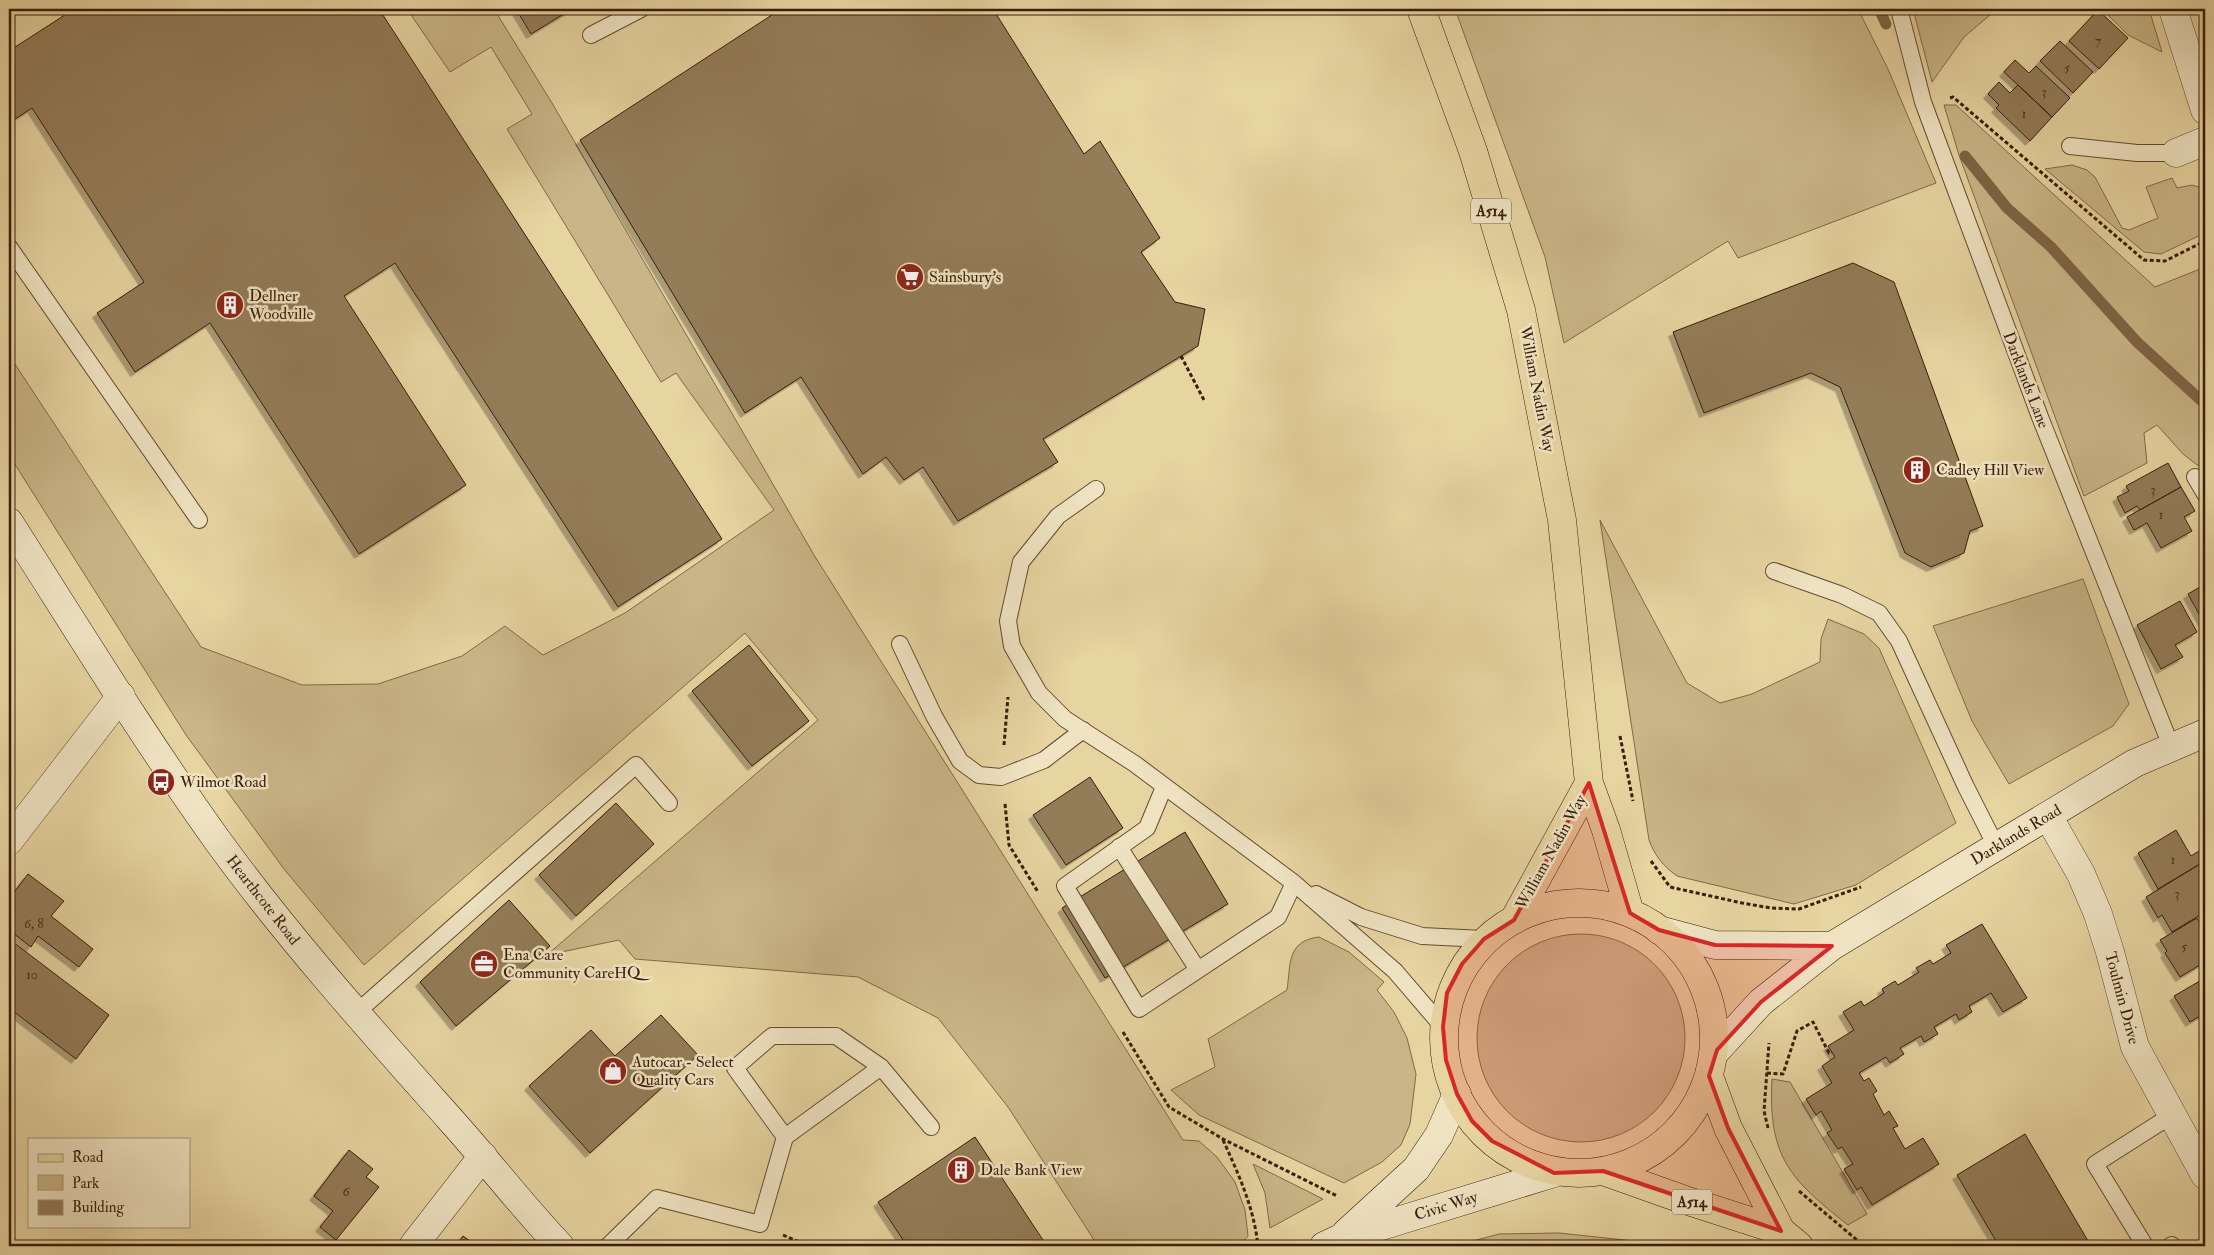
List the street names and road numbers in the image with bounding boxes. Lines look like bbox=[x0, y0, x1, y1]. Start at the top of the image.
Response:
road number: A514 bbox=[1471, 198, 1511, 224]
street label: William Nadin Way bbox=[1515, 323, 1559, 455]
street label: Darklands Lane bbox=[1998, 329, 2054, 431]
street label: William Nadin Way bbox=[1511, 790, 1591, 914]
street label: Darklands Road bbox=[1967, 800, 2065, 870]
street label: Hearthcote Road bbox=[222, 851, 304, 949]
street label: Toulmin Drive bbox=[2100, 950, 2144, 1047]
street label: Civic Way bbox=[1412, 1187, 1481, 1225]
road number: A514 bbox=[1672, 1190, 1712, 1214]

